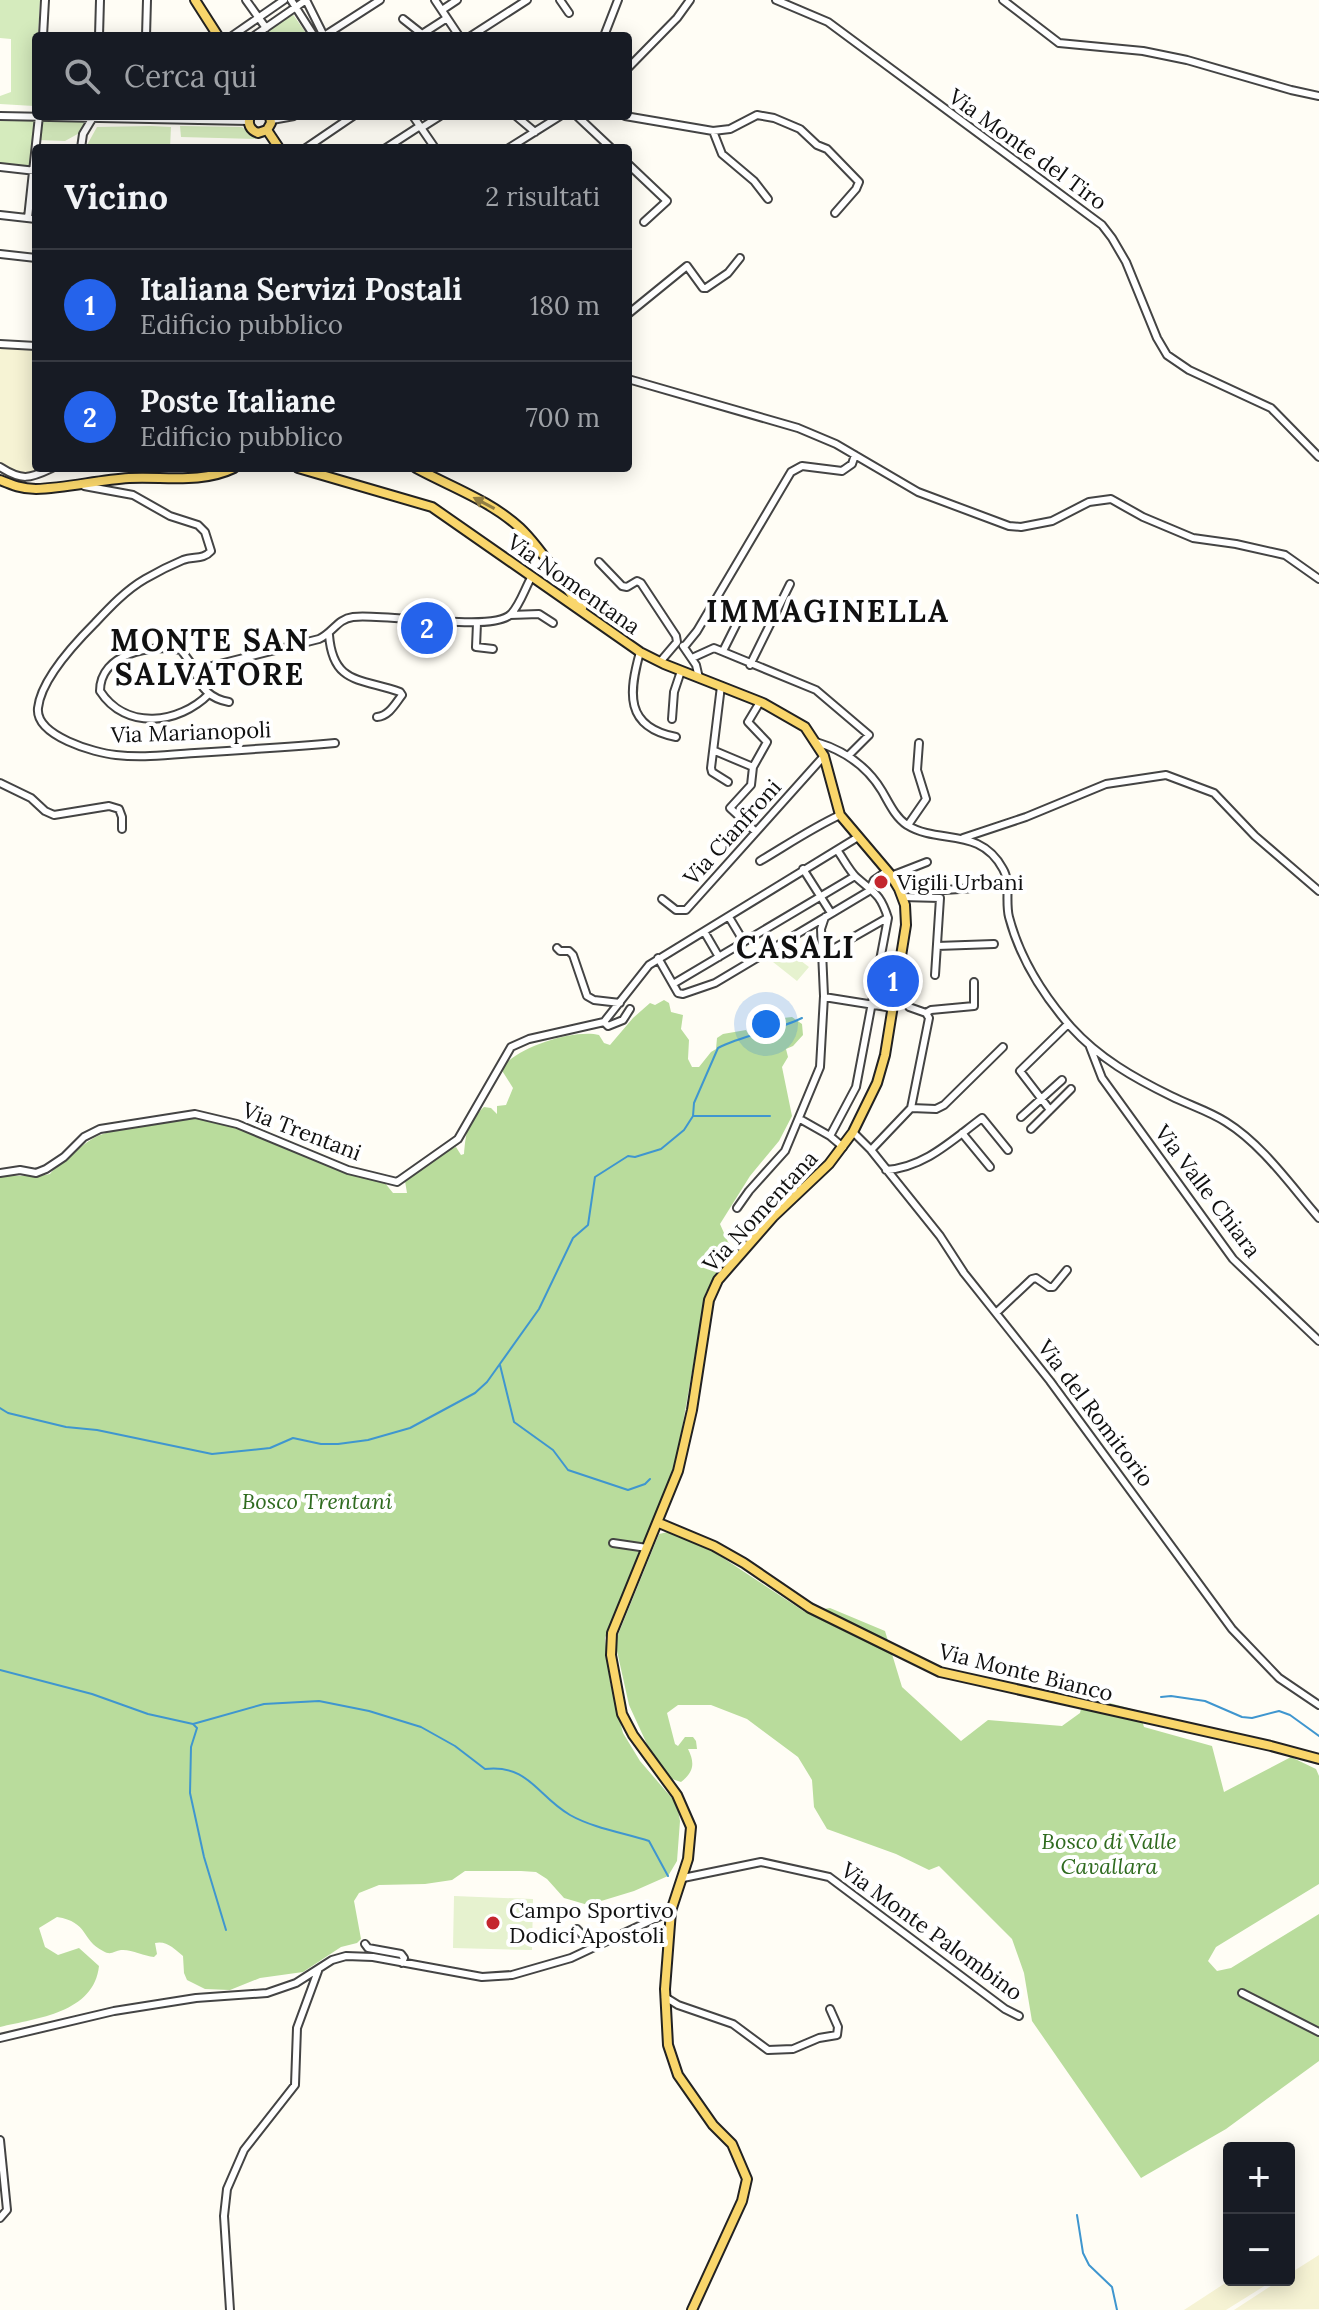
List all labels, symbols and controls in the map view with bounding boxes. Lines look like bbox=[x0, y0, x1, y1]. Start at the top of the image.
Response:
search box bbox=[32, 32, 632, 120]
icon: search bbox=[60, 54, 104, 98]
text: Cerca qui bbox=[124, 57, 257, 95]
street label: Via Monte del Tiro bbox=[943, 82, 1113, 216]
text: Vicino bbox=[64, 175, 168, 218]
text: 2 risultati bbox=[485, 180, 600, 213]
text: Italiana Servizi Postali bbox=[140, 270, 462, 308]
text: 1 bbox=[85, 289, 95, 322]
text: 180 m bbox=[530, 289, 600, 322]
text: Edificio pubblico bbox=[140, 308, 343, 341]
text: Poste Italiane bbox=[140, 382, 336, 420]
text: 2 bbox=[83, 401, 97, 434]
text: 700 m bbox=[526, 401, 600, 434]
text: Edificio pubblico bbox=[140, 420, 343, 453]
one-way arrow bbox=[473, 497, 496, 510]
street label: Via Nomentana bbox=[501, 527, 646, 640]
district label: IMMAGINELLA bbox=[706, 592, 950, 630]
pin: 2 bbox=[401, 598, 453, 658]
district label: MONTE SAN SALVATORE bbox=[110, 621, 310, 693]
street label: Via Marianopoli bbox=[109, 715, 272, 749]
street label: Via Cianfroni bbox=[676, 773, 787, 891]
place label: Vigili Urbani bbox=[896, 868, 1024, 896]
marker: Vigili Urbani bbox=[872, 873, 890, 891]
district label: CASALI bbox=[736, 928, 856, 966]
pin: 1 bbox=[867, 951, 919, 1011]
your location bbox=[746, 1004, 786, 1044]
street label: Via Trentani bbox=[238, 1095, 365, 1166]
street label: Via Valle Chiara bbox=[1148, 1118, 1267, 1263]
street label: Via Nomentana bbox=[696, 1144, 823, 1278]
street label: Via del Romitorio bbox=[1031, 1333, 1160, 1492]
park label: Bosco Trentani bbox=[242, 1487, 392, 1515]
street label: Via Monte Bianco bbox=[935, 1637, 1116, 1707]
park label: Bosco di Valle Cavallara bbox=[1041, 1827, 1177, 1880]
street label: Via Monte Palombino bbox=[835, 1855, 1028, 2006]
place label: Campo Sportivo Dodici Apostoli bbox=[509, 1896, 674, 1949]
marker: Campo Sportivo Dodici Apostoli bbox=[484, 1914, 502, 1932]
map controls bbox=[1223, 2142, 1295, 2286]
button: + bbox=[1223, 2142, 1295, 2214]
button: − bbox=[1223, 2214, 1295, 2286]

